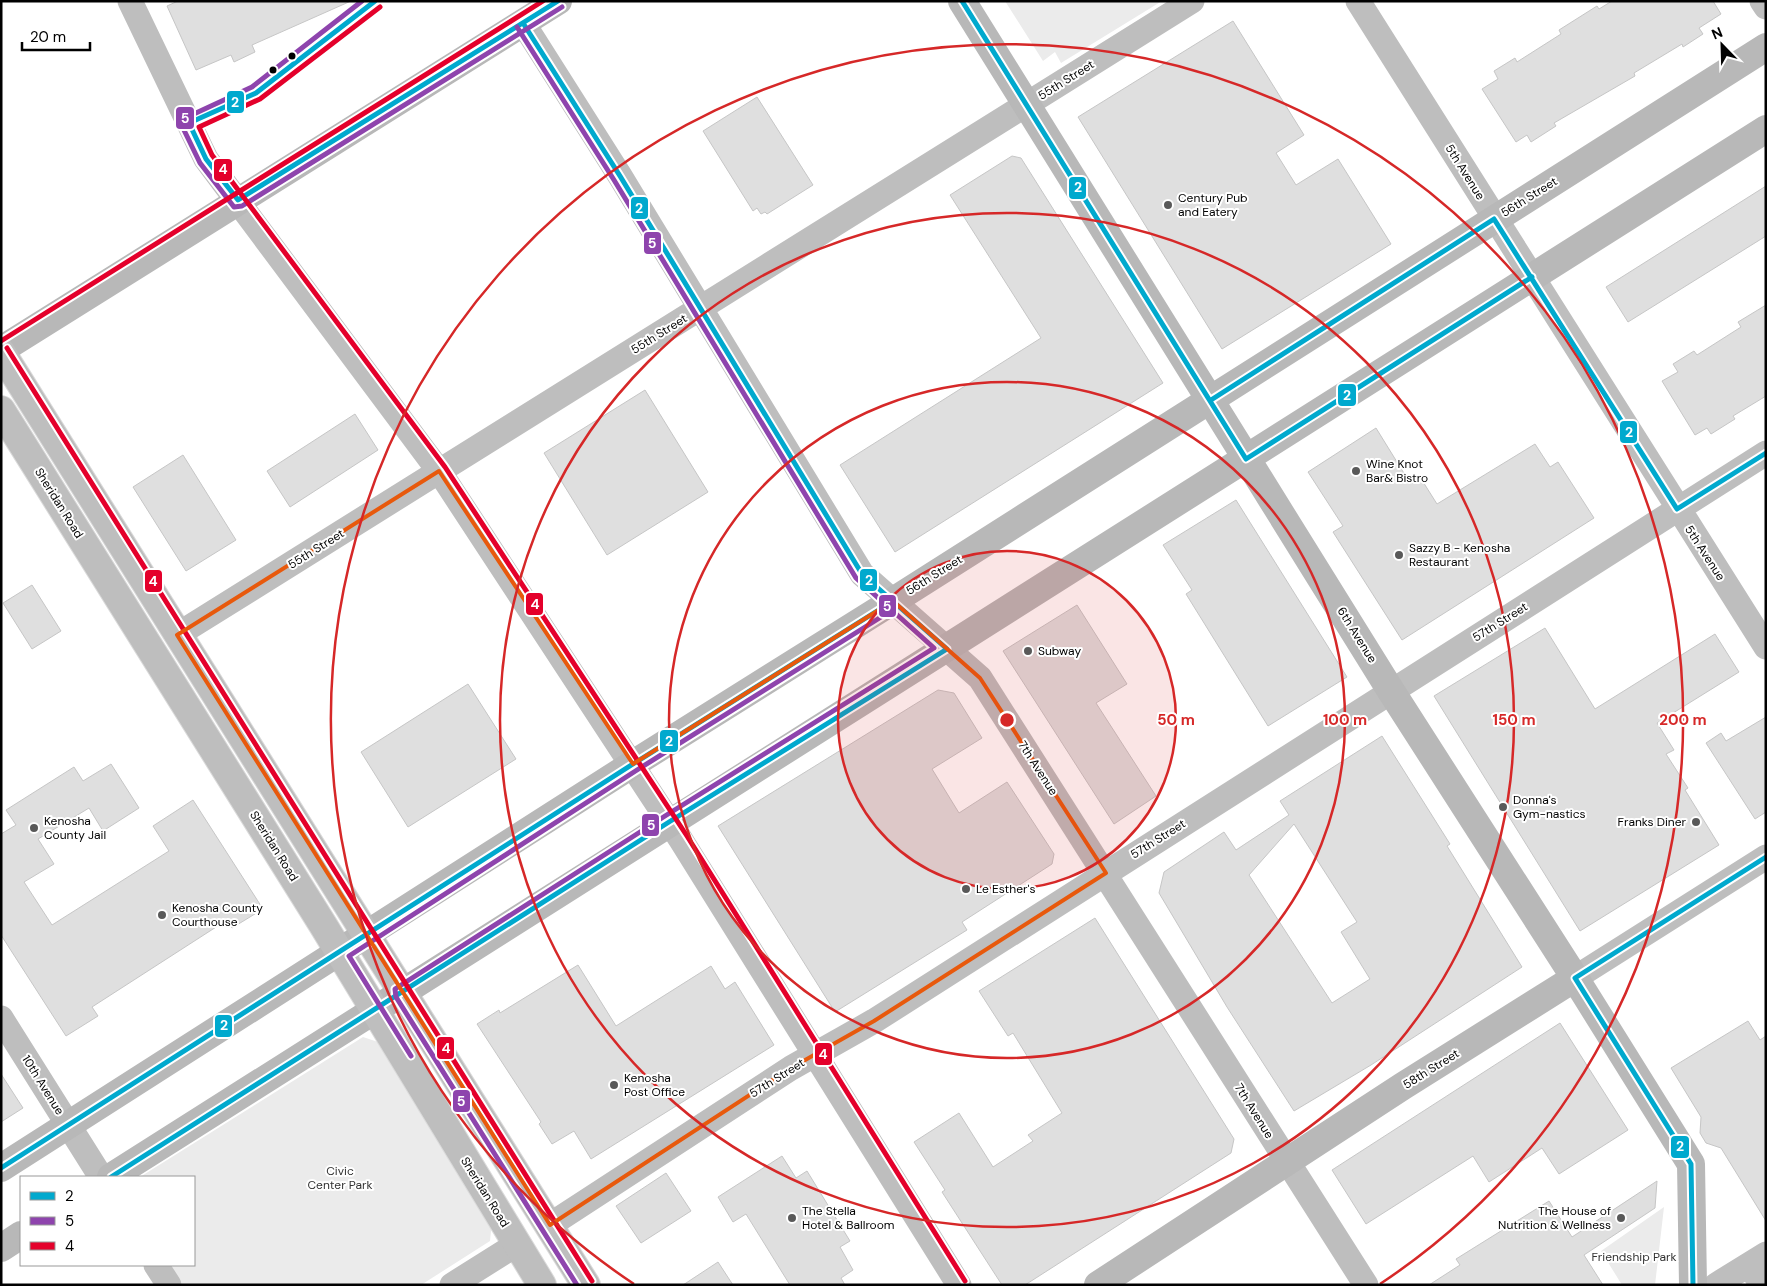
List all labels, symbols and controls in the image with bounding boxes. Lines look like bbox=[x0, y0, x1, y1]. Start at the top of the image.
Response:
scale bar bbox=[22, 20, 90, 52]
north arrow bbox=[1697, 20, 1747, 70]
text: N bbox=[1709, 23, 1725, 43]
text: 20 m bbox=[30, 27, 66, 47]
unlabelled marker bbox=[287, 51, 297, 61]
street label: 55th Street bbox=[1035, 56, 1097, 104]
unlabelled marker bbox=[268, 65, 278, 75]
line badge: 2 bbox=[226, 90, 245, 114]
text: 2 bbox=[231, 93, 239, 111]
line badge: 5 bbox=[175, 106, 195, 130]
text: 5 bbox=[181, 109, 189, 127]
street label: 5th Avenue bbox=[1442, 141, 1489, 203]
line badge: 4 bbox=[213, 158, 233, 182]
text: 4 bbox=[218, 160, 228, 178]
street label: 56th Street bbox=[1498, 173, 1560, 221]
line badge: 2 bbox=[1068, 176, 1087, 200]
text: 2 bbox=[1074, 178, 1082, 196]
place label: Century Pub and Eatery bbox=[1178, 190, 1248, 220]
line badge: 2 bbox=[630, 196, 649, 220]
text: 2 bbox=[635, 199, 643, 217]
marker: Century Pub and Eatery bbox=[1162, 199, 1174, 211]
line badge: 5 bbox=[643, 231, 662, 255]
text: 5 bbox=[648, 234, 656, 252]
street label: 55th Street bbox=[628, 310, 690, 358]
line badge: 2 bbox=[1337, 383, 1357, 407]
text: 2 bbox=[1343, 386, 1351, 404]
line badge: 2 bbox=[1619, 420, 1638, 444]
text: 2 bbox=[1625, 423, 1633, 441]
place label: Wine Knot Bar& Bistro bbox=[1366, 456, 1428, 486]
street label: Sheridan Road bbox=[31, 465, 87, 541]
marker: Wine Knot Bar& Bistro bbox=[1350, 465, 1362, 477]
street label: 5th Avenue bbox=[1681, 522, 1729, 584]
street label: 55th Street bbox=[285, 525, 347, 573]
place label: Sazzy B - Kenosha Restaurant bbox=[1409, 540, 1510, 570]
marker: Sazzy B - Kenosha Restaurant bbox=[1393, 549, 1405, 561]
street label: 56th Street bbox=[903, 551, 965, 599]
line badge: 2 bbox=[859, 568, 878, 592]
line badge: 4 bbox=[144, 569, 163, 593]
text: 2 bbox=[865, 571, 873, 589]
text: 4 bbox=[148, 572, 158, 590]
line badge: 4 bbox=[525, 592, 544, 616]
line badge: 5 bbox=[878, 594, 897, 618]
text: 4 bbox=[530, 595, 540, 613]
text: 5 bbox=[883, 597, 891, 615]
street label: 57th Street bbox=[1469, 599, 1531, 645]
street label: 6th Avenue bbox=[1333, 604, 1381, 666]
place label: Subway bbox=[1038, 643, 1081, 659]
marker: Subway bbox=[1022, 645, 1034, 657]
text: 50 m bbox=[1157, 710, 1195, 730]
text: 100 m bbox=[1323, 710, 1367, 730]
text: 150 m bbox=[1493, 710, 1536, 730]
text: 200 m bbox=[1659, 710, 1707, 730]
centre of rings bbox=[998, 711, 1016, 729]
line badge: 2 bbox=[659, 729, 679, 753]
text: 2 bbox=[665, 732, 673, 750]
street label: 7th Avenue bbox=[1014, 738, 1062, 799]
place label: Donna's Gym-nastics bbox=[1513, 792, 1586, 822]
marker: Donna's Gym-nastics bbox=[1497, 801, 1509, 813]
street label: Sheridan Road bbox=[246, 808, 302, 884]
place label: Kenosha County Jail bbox=[44, 813, 106, 843]
line badge: 5 bbox=[641, 813, 660, 837]
place label: Franks Diner bbox=[1618, 814, 1687, 830]
text: 5 bbox=[647, 816, 655, 834]
street label: 57th Street bbox=[1127, 816, 1189, 862]
marker: Franks Diner bbox=[1690, 816, 1702, 828]
marker: Kenosha County Jail bbox=[28, 822, 40, 834]
place label: Le Esther's bbox=[976, 881, 1035, 897]
marker: Le Esther's bbox=[960, 883, 972, 895]
place label: Kenosha County Courthouse bbox=[172, 900, 263, 930]
marker: Kenosha County Courthouse bbox=[156, 909, 168, 921]
line badge: 2 bbox=[214, 1014, 233, 1038]
text: 2 bbox=[220, 1016, 228, 1034]
line badge: 4 bbox=[436, 1036, 455, 1060]
text: 4 bbox=[441, 1039, 451, 1057]
line badge: 4 bbox=[814, 1042, 833, 1066]
text: 4 bbox=[818, 1045, 828, 1063]
street label: 58th Street bbox=[1400, 1045, 1462, 1093]
street label: 10th Avenue bbox=[18, 1052, 68, 1118]
street label: 57th Street bbox=[746, 1055, 808, 1101]
place label: Kenosha Post Office bbox=[624, 1070, 685, 1100]
marker: Kenosha Post Office bbox=[608, 1079, 620, 1091]
street label: 7th Avenue bbox=[1231, 1080, 1277, 1142]
line badge: 5 bbox=[452, 1089, 471, 1113]
text: 5 bbox=[457, 1092, 465, 1110]
line badge: 2 bbox=[1670, 1135, 1690, 1159]
text: 2 bbox=[1676, 1137, 1684, 1155]
street label: Sheridan Road bbox=[457, 1154, 513, 1230]
park label: Civic Center Park bbox=[308, 1163, 373, 1193]
legend bbox=[20, 1176, 195, 1266]
text: 2 bbox=[65, 1186, 74, 1206]
place label: The Stella Hotel & Ballroom bbox=[802, 1203, 895, 1233]
place label: The House of Nutrition & Wellness bbox=[1498, 1203, 1611, 1233]
text: 5 bbox=[65, 1211, 74, 1231]
marker: The Stella Hotel & Ballroom bbox=[786, 1212, 798, 1224]
marker: The House of Nutrition & Wellness bbox=[1615, 1212, 1627, 1224]
text: 4 bbox=[65, 1236, 74, 1256]
park label: Friendship Park bbox=[1591, 1249, 1677, 1265]

